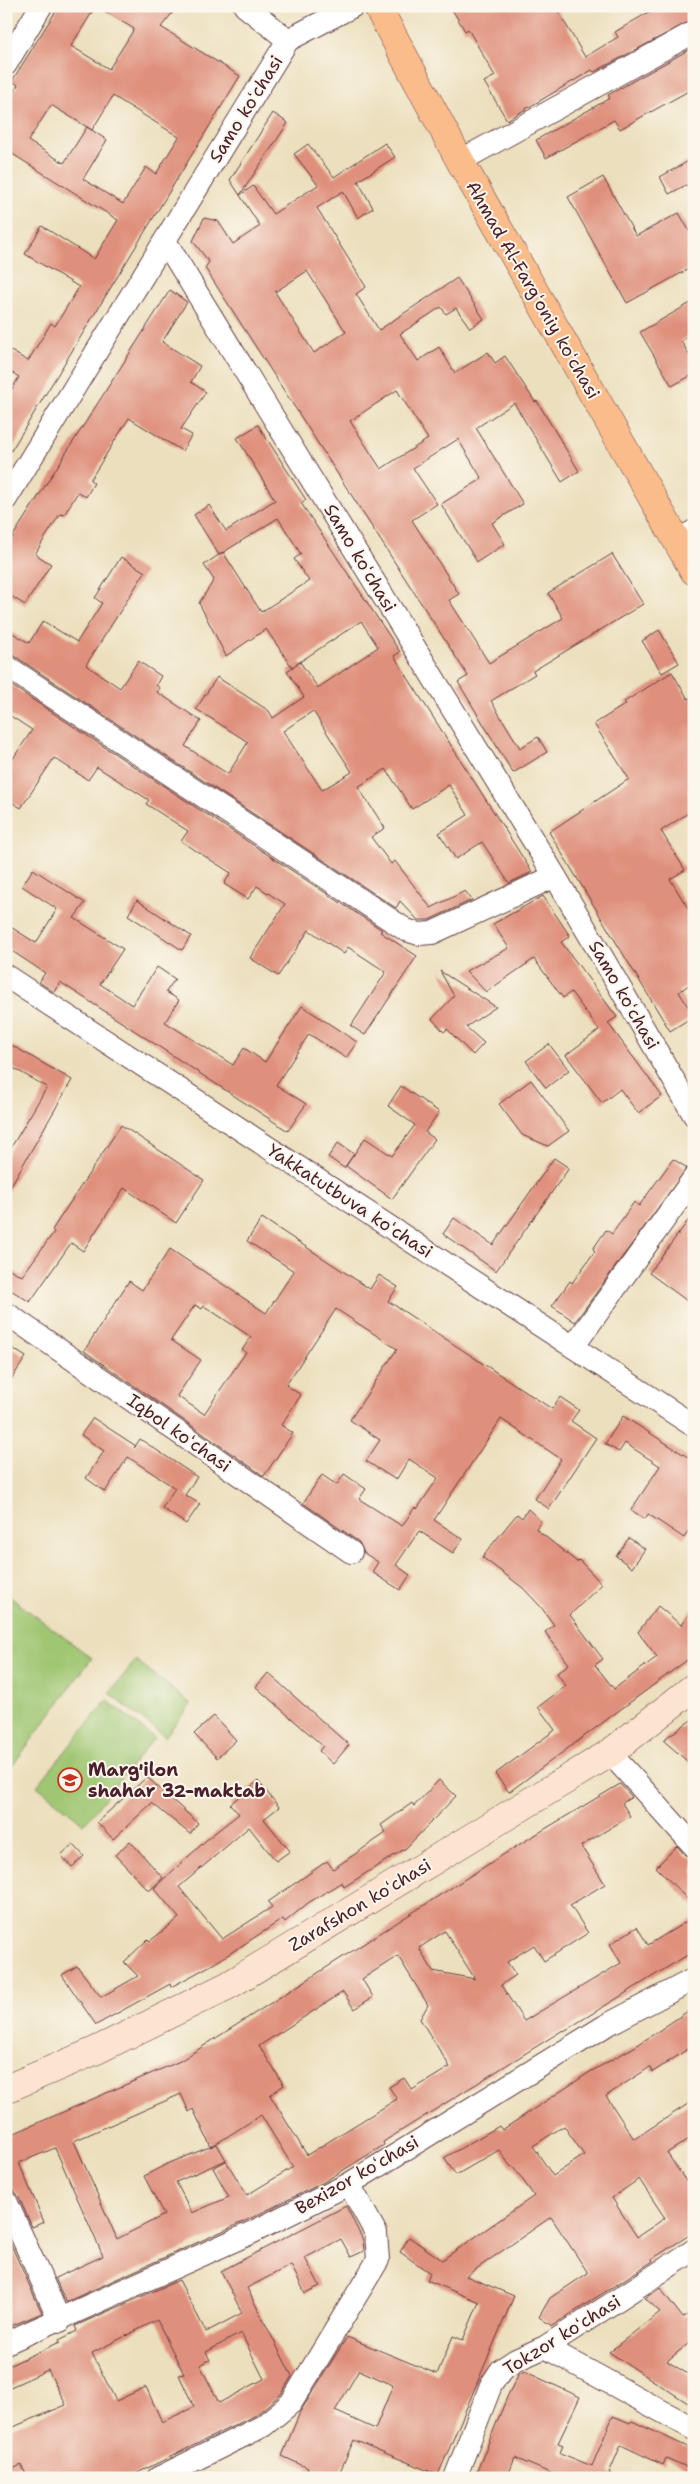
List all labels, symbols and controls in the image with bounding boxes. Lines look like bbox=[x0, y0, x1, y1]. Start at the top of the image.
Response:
street label: Samo koʻchasi bbox=[203, 51, 289, 167]
street label: Ahmad Al-Fargʻoniy koʻchasi bbox=[461, 177, 605, 403]
street label: Samo koʻchasi bbox=[318, 499, 402, 617]
street label: Samo koʻchasi bbox=[583, 936, 665, 1054]
street label: Yakkatutbuva koʻchasi bbox=[263, 1138, 437, 1264]
street label: Iqbol koʻchasi bbox=[122, 1388, 236, 1478]
place label: Marg'ilon shahar 32-maktab bbox=[88, 1758, 266, 1803]
school or university icon: Marg'ilon shahar 32-maktab bbox=[57, 1767, 83, 1793]
street label: Zarafshon koʻchasi bbox=[284, 1853, 436, 1957]
street label: Bexizor koʻchasi bbox=[291, 2130, 423, 2220]
street label: Tokzor koʻchasi bbox=[499, 2289, 625, 2381]

